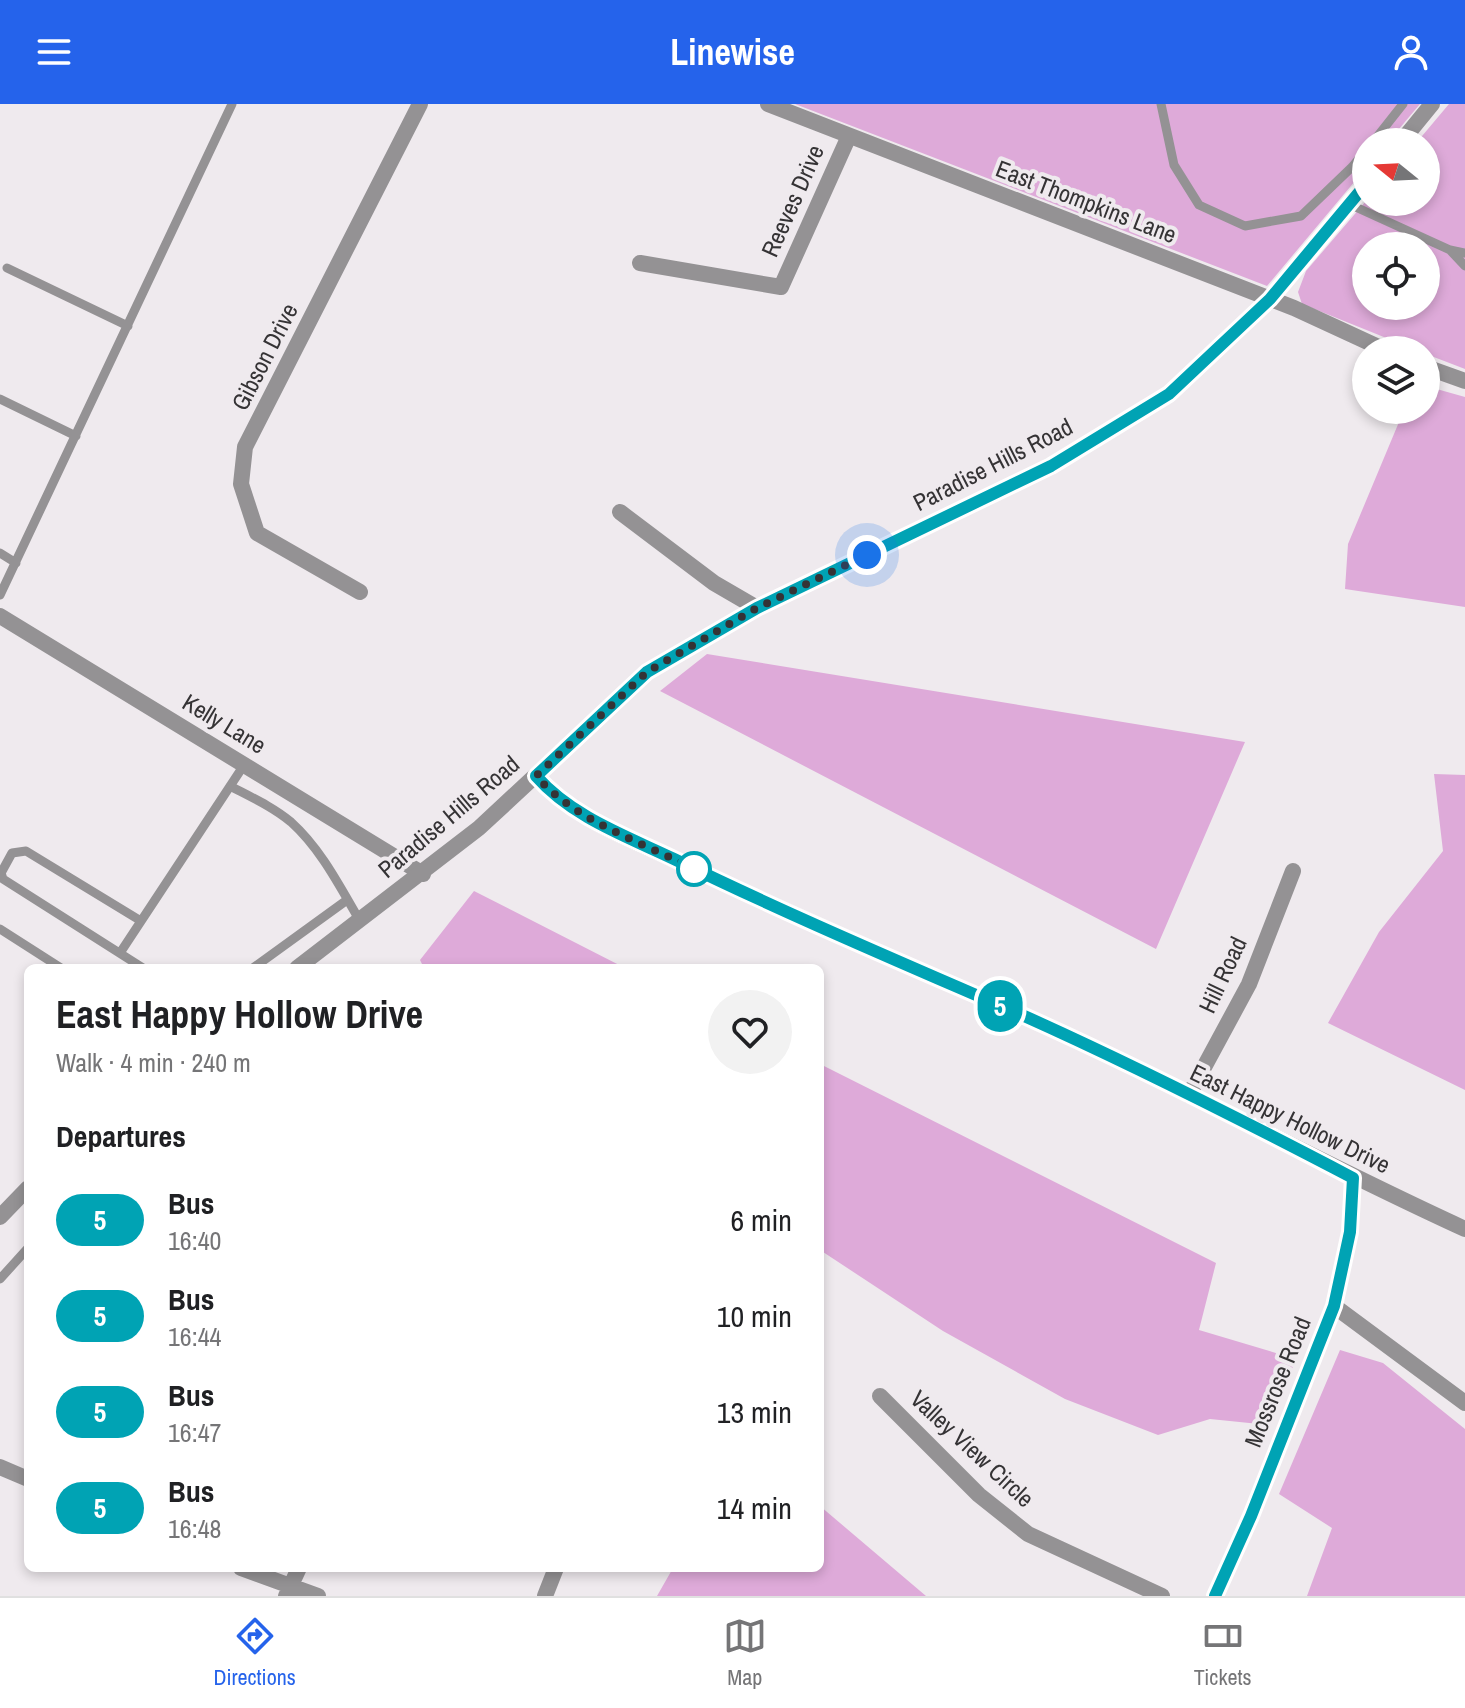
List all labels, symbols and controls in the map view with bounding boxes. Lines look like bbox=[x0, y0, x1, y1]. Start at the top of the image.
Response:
text: Linewise bbox=[670, 28, 795, 76]
icon: menu bbox=[32, 30, 76, 74]
icon: person bbox=[1389, 30, 1433, 74]
north arrow bbox=[1352, 128, 1440, 216]
map controls bbox=[1352, 128, 1440, 424]
street label: Reeves Drive bbox=[753, 140, 831, 262]
street label: East Thompkins Lane bbox=[991, 152, 1181, 250]
button: locate bbox=[1352, 232, 1440, 320]
street label: Gibson Drive bbox=[224, 298, 305, 415]
button: layers bbox=[1352, 336, 1440, 424]
street label: Paradise Hills Road bbox=[907, 410, 1078, 518]
your location bbox=[847, 535, 887, 575]
street label: Kelly Lane bbox=[177, 686, 272, 761]
street label: Paradise Hills Road bbox=[371, 748, 526, 885]
unlabelled marker bbox=[677, 852, 711, 886]
street label: Hill Road bbox=[1190, 931, 1254, 1018]
line badge: 5 bbox=[974, 980, 1026, 1032]
text: 5 bbox=[994, 987, 1006, 1025]
text: East Happy Hollow Drive bbox=[56, 989, 423, 1040]
button: heart bbox=[708, 990, 792, 1074]
text: Walk · 4 min · 240 m bbox=[56, 1045, 251, 1080]
street label: East Happy Hollow Drive bbox=[1185, 1056, 1396, 1180]
text: Departures bbox=[56, 1116, 186, 1156]
text: Bus bbox=[168, 1183, 214, 1223]
text: 6 min bbox=[730, 1200, 792, 1240]
text: 5 bbox=[94, 1201, 106, 1239]
text: 16:40 bbox=[168, 1223, 221, 1258]
text: Bus bbox=[168, 1279, 214, 1319]
text: 10 min bbox=[717, 1296, 792, 1336]
text: 5 bbox=[94, 1297, 106, 1335]
street label: Mossrose Road bbox=[1236, 1312, 1318, 1452]
text: 16:44 bbox=[168, 1319, 221, 1354]
text: Bus bbox=[168, 1375, 214, 1415]
street label: Valley View Circle bbox=[904, 1383, 1041, 1514]
text: 13 min bbox=[717, 1392, 792, 1432]
text: 5 bbox=[94, 1393, 106, 1431]
text: 16:47 bbox=[168, 1415, 221, 1450]
text: Bus bbox=[168, 1471, 214, 1511]
text: 14 min bbox=[717, 1488, 792, 1528]
text: 5 bbox=[94, 1489, 106, 1527]
text: 16:48 bbox=[168, 1511, 221, 1546]
tab: Directions bbox=[214, 1614, 296, 1692]
tab: Map bbox=[723, 1614, 767, 1692]
tab: Tickets bbox=[1194, 1614, 1251, 1692]

